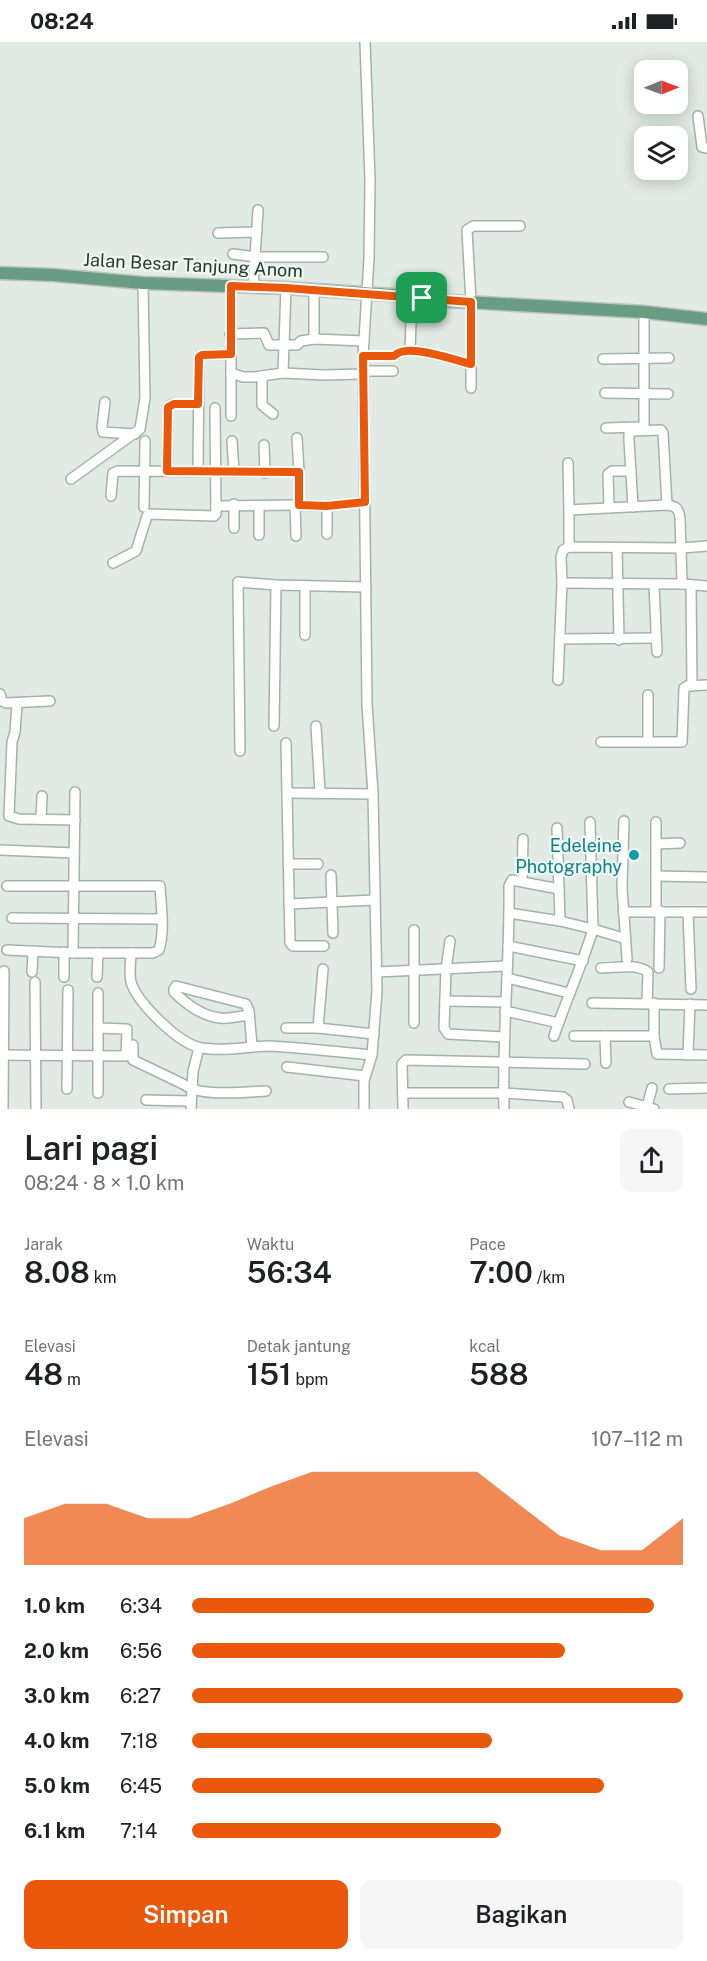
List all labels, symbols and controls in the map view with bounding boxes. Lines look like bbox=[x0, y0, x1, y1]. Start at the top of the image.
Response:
text: 08:24 bbox=[30, 8, 94, 34]
north arrow bbox=[634, 60, 688, 114]
map controls bbox=[634, 60, 688, 180]
button: layers bbox=[634, 126, 688, 180]
street label: Jalan Besar Tanjung Anom bbox=[83, 249, 303, 281]
pin bbox=[396, 272, 447, 323]
icon: arrive bbox=[405, 281, 438, 314]
place label: Edeleine Photography bbox=[515, 835, 622, 877]
marker: Edeleine Photography bbox=[627, 848, 641, 862]
text: Lari pagi bbox=[24, 1129, 158, 1167]
button: share bbox=[620, 1129, 683, 1192]
text: 08:24 · 8 × 1.0 km bbox=[24, 1171, 184, 1195]
text: Jarak bbox=[24, 1235, 63, 1254]
text: Waktu bbox=[247, 1235, 294, 1254]
text: Pace bbox=[469, 1235, 506, 1254]
text: 8.08 bbox=[24, 1254, 90, 1290]
text: 56:34 bbox=[247, 1254, 332, 1290]
text: 7:00 bbox=[469, 1254, 533, 1290]
text: km bbox=[90, 1268, 117, 1287]
text: /km bbox=[533, 1268, 565, 1287]
text: Elevasi bbox=[24, 1337, 76, 1356]
text: Detak jantung bbox=[247, 1337, 351, 1356]
text: kcal bbox=[469, 1337, 500, 1356]
text: 48 bbox=[24, 1356, 63, 1392]
text: 151 bbox=[247, 1356, 292, 1392]
text: 588 bbox=[469, 1356, 529, 1392]
text: m bbox=[63, 1370, 81, 1389]
text: bpm bbox=[292, 1370, 328, 1389]
text: Elevasi bbox=[24, 1427, 89, 1451]
text: 107–112 m bbox=[591, 1427, 683, 1451]
text: 1.0 km bbox=[24, 1594, 85, 1618]
text: 6:34 bbox=[120, 1594, 162, 1618]
text: 2.0 km bbox=[24, 1639, 89, 1663]
text: 6:56 bbox=[120, 1639, 162, 1663]
text: 3.0 km bbox=[24, 1684, 90, 1708]
text: 6:27 bbox=[120, 1684, 161, 1708]
text: 4.0 km bbox=[24, 1729, 89, 1753]
text: 7:18 bbox=[120, 1729, 158, 1753]
text: 5.0 km bbox=[24, 1774, 90, 1798]
text: 6:45 bbox=[120, 1774, 162, 1798]
text: 6.1 km bbox=[24, 1819, 85, 1843]
text: 7:14 bbox=[120, 1819, 157, 1843]
button: Simpan bbox=[24, 1880, 348, 1949]
button: Bagikan bbox=[360, 1880, 683, 1949]

